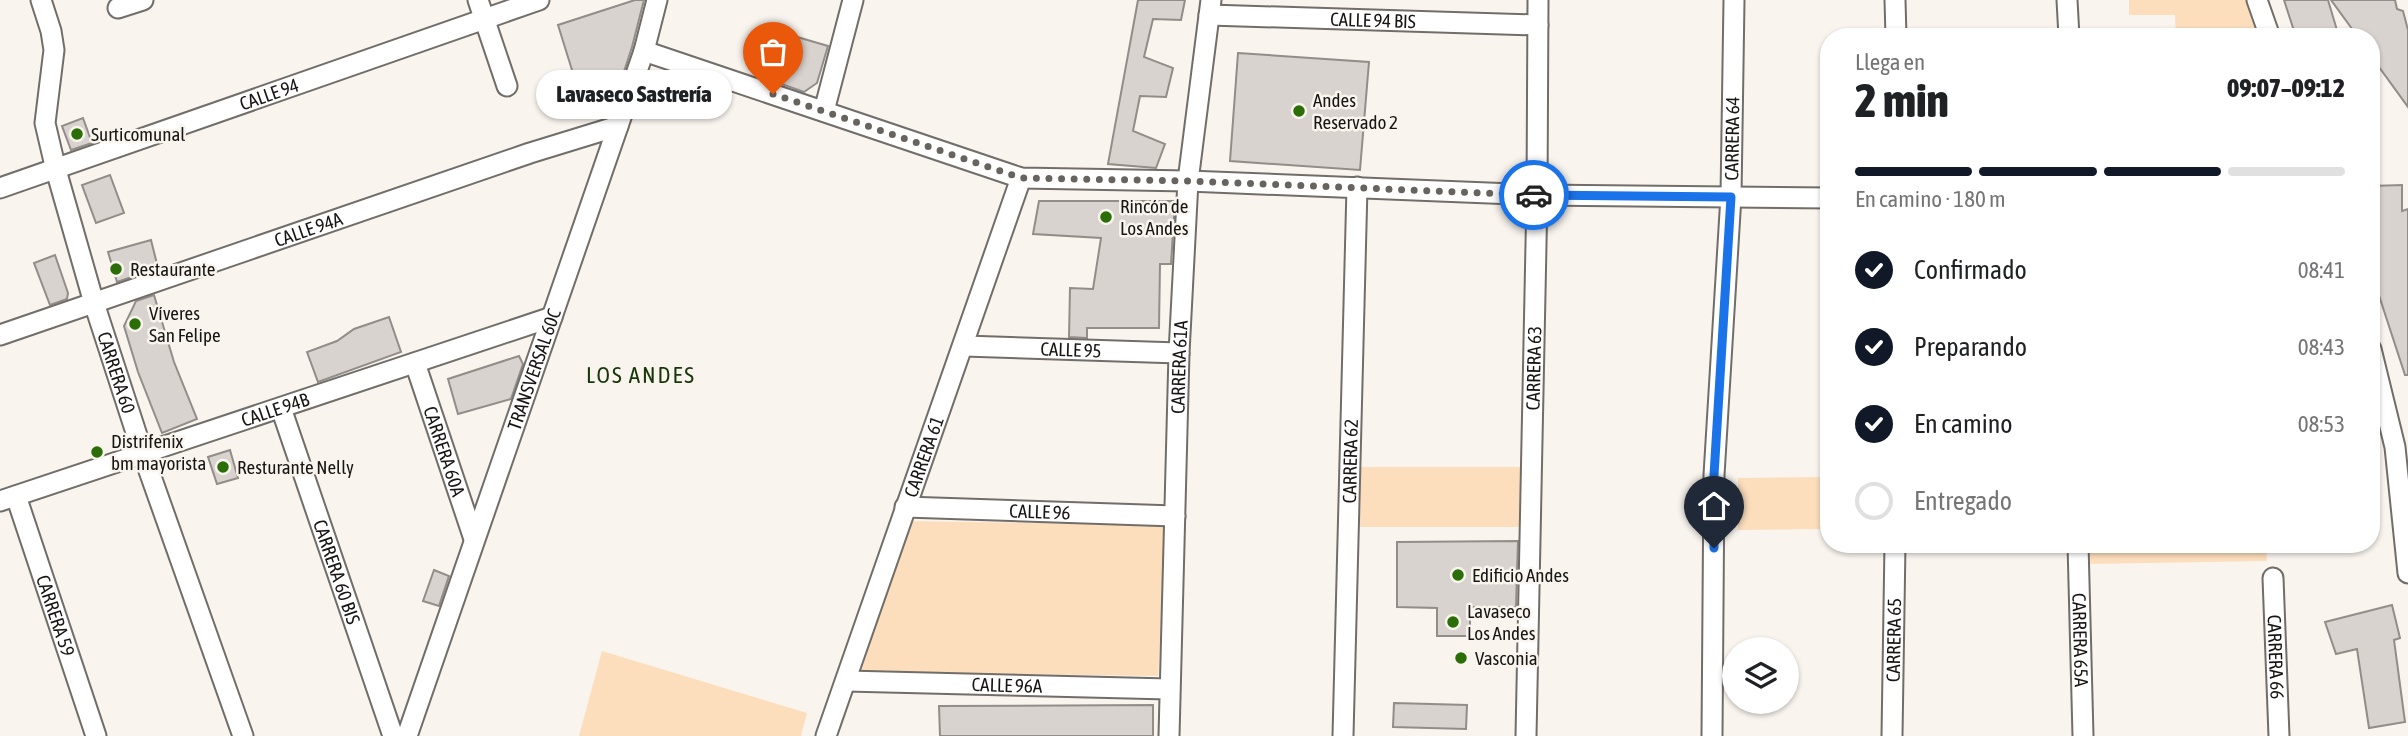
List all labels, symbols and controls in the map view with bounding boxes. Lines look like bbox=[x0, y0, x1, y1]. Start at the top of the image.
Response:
street label: CALLE 94 BIS bbox=[1330, 8, 1416, 32]
pin bbox=[743, 22, 803, 94]
icon: bag bbox=[754, 33, 792, 71]
text: Llega en bbox=[1855, 49, 1925, 75]
callout: Lavaseco Sastrería bbox=[535, 70, 731, 119]
text: 09:07–09:12 bbox=[2227, 73, 2345, 103]
street label: CALLE 94 bbox=[237, 74, 302, 115]
text: 2 min bbox=[1855, 74, 1949, 127]
text: Lavaseco Sastrería bbox=[556, 81, 712, 107]
place label: Andes Reservado 2 bbox=[1313, 89, 1398, 133]
street label: CARRERA 64 bbox=[1720, 96, 1744, 181]
marker: Andes Reservado 2 bbox=[1291, 103, 1307, 119]
place label: Surticomunal bbox=[91, 123, 185, 145]
marker: Surticomunal bbox=[69, 126, 85, 142]
courier bbox=[1499, 160, 1569, 230]
icon: car bbox=[1515, 176, 1553, 214]
text: En camino · 180 m bbox=[1855, 186, 2006, 212]
place label: Rincón de Los Andes bbox=[1120, 195, 1189, 239]
street label: CALLE 94A bbox=[271, 207, 346, 251]
marker: Rincón de Los Andes bbox=[1098, 209, 1114, 225]
icon: check bbox=[1855, 251, 1893, 289]
text: Confirmado bbox=[1914, 255, 2027, 285]
text: 08:41 bbox=[2298, 257, 2345, 283]
place label: Restaurante bbox=[130, 258, 216, 280]
marker: Restaurante bbox=[108, 261, 124, 277]
place label: Víveres San Felipe bbox=[149, 302, 221, 346]
street label: TRANSVERSAL 60C bbox=[503, 305, 565, 433]
marker: Víveres San Felipe bbox=[127, 316, 143, 332]
street label: CARRERA 61A bbox=[1166, 319, 1192, 414]
street label: CARRERA 63 bbox=[1522, 326, 1545, 410]
icon: check bbox=[1855, 328, 1893, 366]
street label: CARRERA 60 bbox=[93, 329, 140, 416]
text: Preparando bbox=[1914, 332, 2027, 362]
text: 08:43 bbox=[2298, 334, 2345, 360]
street label: CALLE 95 bbox=[1040, 337, 1102, 361]
district label: LOS ANDES bbox=[586, 362, 696, 388]
street label: CALLE 94B bbox=[238, 388, 312, 431]
street label: CARRERA 60A bbox=[419, 403, 470, 500]
icon: check bbox=[1855, 405, 1893, 443]
text: En camino bbox=[1914, 409, 2013, 439]
text: 08:53 bbox=[2298, 411, 2345, 437]
street label: CARRERA 61 bbox=[899, 413, 948, 500]
street label: CARRERA 62 bbox=[1338, 419, 1362, 504]
place label: Distrifenix bm mayorista bbox=[111, 430, 206, 474]
marker: Distrifenix bm mayorista bbox=[89, 444, 105, 460]
place label: Resturante Nelly bbox=[237, 456, 354, 478]
marker: Resturante Nelly bbox=[215, 459, 231, 475]
pin bbox=[1684, 476, 1744, 548]
text: Entregado bbox=[1914, 486, 2012, 516]
icon: home bbox=[1695, 487, 1733, 525]
street label: CALLE 96 bbox=[1009, 499, 1071, 524]
street label: CARRERA 60 BIS bbox=[309, 517, 365, 627]
place label: Edificio Andes bbox=[1472, 564, 1569, 586]
marker: Edificio Andes bbox=[1450, 567, 1466, 583]
street label: CARRERA 59 bbox=[32, 572, 80, 659]
street label: CARRERA 65A bbox=[2068, 593, 2093, 688]
street label: CARRERA 65 bbox=[1882, 598, 1905, 682]
place label: Lavaseco Los Andes bbox=[1467, 600, 1536, 644]
marker: Lavaseco Los Andes bbox=[1445, 614, 1461, 630]
street label: CARRERA 66 bbox=[2263, 614, 2289, 700]
map controls bbox=[1722, 637, 1799, 714]
button: layers bbox=[1722, 637, 1799, 714]
place label: Vasconia bbox=[1475, 647, 1538, 669]
marker: Vasconia bbox=[1453, 650, 1469, 666]
street label: CALLE 96A bbox=[971, 673, 1043, 697]

